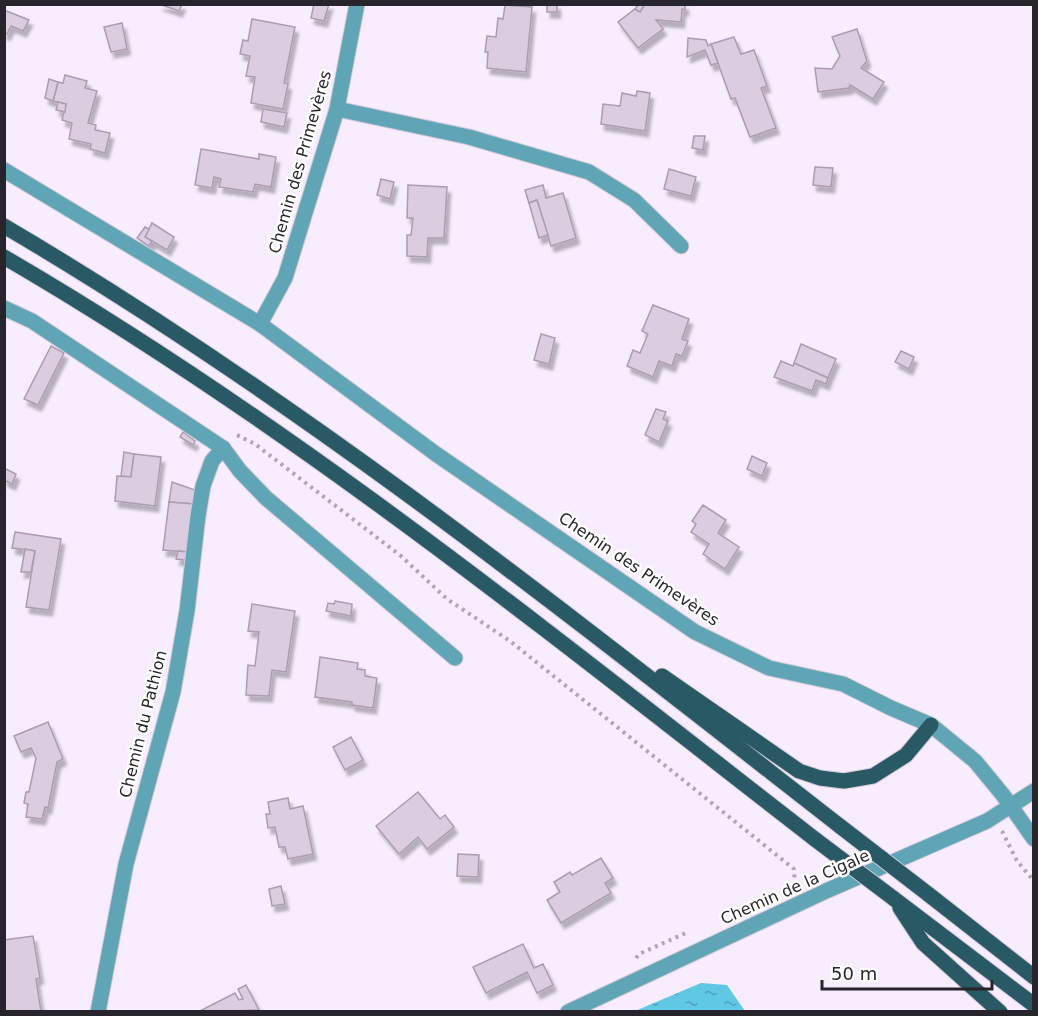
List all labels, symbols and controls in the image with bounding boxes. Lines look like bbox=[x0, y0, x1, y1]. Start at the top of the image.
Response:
street label: Chemin des Primevères bbox=[265, 68, 335, 256]
street label: Chemin des Primevères bbox=[555, 508, 723, 630]
street label: Chemin du Pathion bbox=[115, 648, 171, 800]
street label: Chemin de la Cigale bbox=[718, 846, 872, 928]
scale bar bbox=[822, 953, 992, 991]
text: 50 m bbox=[831, 963, 877, 984]

